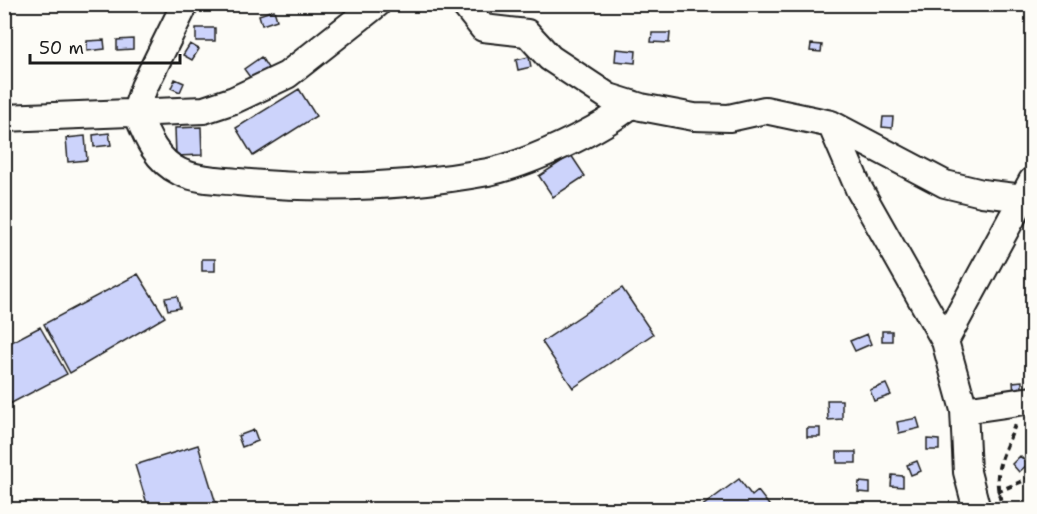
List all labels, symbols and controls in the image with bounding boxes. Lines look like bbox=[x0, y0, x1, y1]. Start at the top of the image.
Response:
scale bar bbox=[30, 27, 180, 65]
text: 50 m bbox=[39, 36, 84, 60]

